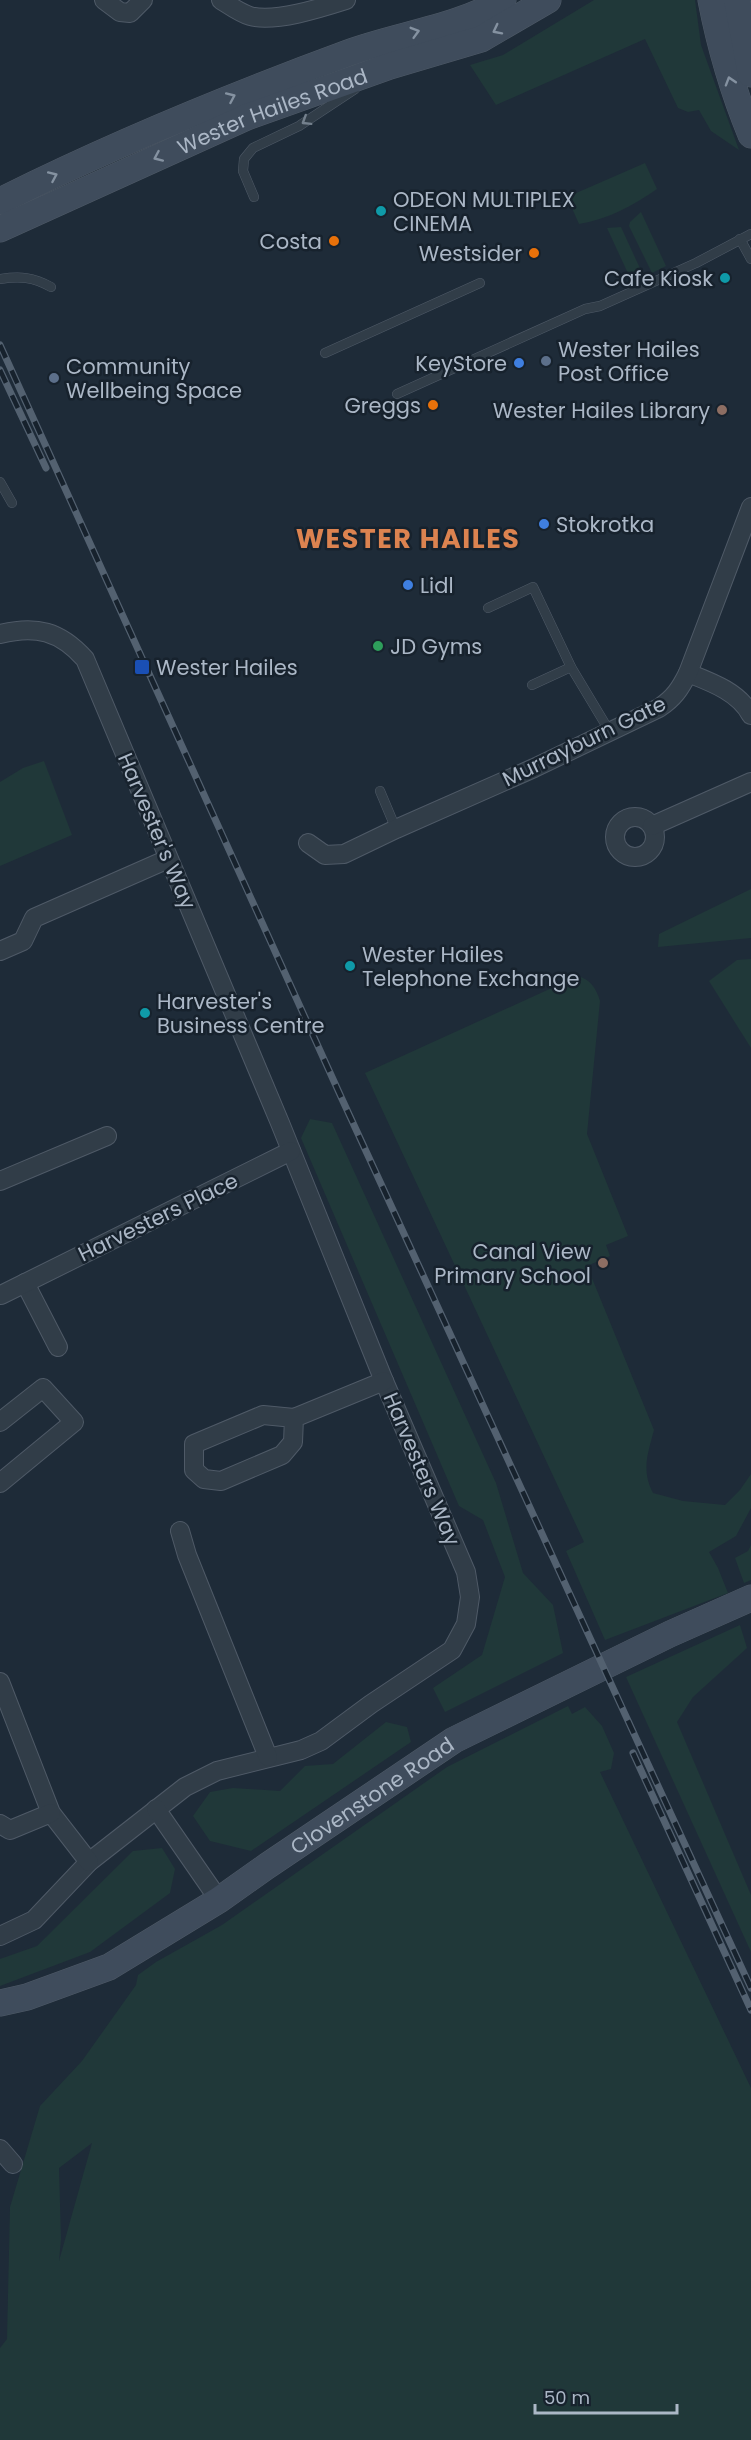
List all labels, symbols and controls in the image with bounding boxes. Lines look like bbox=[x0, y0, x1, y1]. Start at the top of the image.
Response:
one-way arrow bbox=[493, 23, 504, 34]
one-way arrow bbox=[409, 27, 420, 39]
street label: Wester Hailes Road bbox=[173, 61, 371, 161]
one-way arrow bbox=[725, 76, 737, 87]
one-way arrow bbox=[225, 92, 236, 104]
one-way arrow bbox=[302, 114, 312, 126]
one-way arrow bbox=[153, 149, 164, 161]
one-way arrow bbox=[47, 171, 58, 183]
place label: ODEON MULTIPLEX CINEMA bbox=[393, 185, 575, 238]
marker: ODEON MULTIPLEX CINEMA bbox=[374, 204, 388, 218]
place label: Costa bbox=[260, 227, 322, 256]
marker: Costa bbox=[327, 234, 341, 248]
place label: Westsider bbox=[419, 239, 522, 268]
marker: Westsider bbox=[527, 246, 541, 260]
place label: Cafe Kiosk bbox=[604, 264, 713, 293]
marker: Cafe Kiosk bbox=[718, 271, 732, 285]
place label: Wester Hailes Post Office bbox=[558, 335, 700, 388]
place label: KeyStore bbox=[415, 349, 507, 378]
place label: Community Wellbeing Space bbox=[66, 352, 242, 405]
marker: Wester Hailes Post Office bbox=[539, 354, 553, 368]
marker: KeyStore bbox=[512, 356, 526, 370]
marker: Community Wellbeing Space bbox=[47, 371, 61, 385]
place label: Greggs bbox=[344, 391, 421, 420]
place label: Wester Hailes Library bbox=[493, 396, 710, 425]
marker: Greggs bbox=[426, 398, 440, 412]
marker: Wester Hailes Library bbox=[715, 403, 729, 417]
place label: Stokrotka bbox=[556, 510, 654, 539]
marker: Stokrotka bbox=[537, 517, 551, 531]
district label: WESTER HAILES bbox=[296, 520, 520, 557]
place label: Lidl bbox=[420, 571, 454, 600]
marker: Lidl bbox=[401, 578, 415, 592]
place label: JD Gyms bbox=[390, 632, 482, 661]
marker: JD Gyms bbox=[371, 639, 385, 653]
place label: Wester Hailes bbox=[156, 653, 298, 682]
marker: Wester Hailes bbox=[133, 658, 151, 676]
street label: Murrayburn Gate bbox=[497, 689, 671, 793]
street label: Harvester's Way bbox=[111, 748, 203, 914]
place label: Wester Hailes Telephone Exchange bbox=[362, 940, 580, 993]
marker: Wester Hailes Telephone Exchange bbox=[343, 959, 357, 973]
place label: Harvester's Business Centre bbox=[157, 987, 325, 1040]
marker: Harvester's Business Centre bbox=[138, 1006, 152, 1020]
street label: Harvesters Place bbox=[73, 1166, 243, 1268]
place label: Canal View Primary School bbox=[434, 1237, 591, 1290]
marker: Canal View Primary School bbox=[596, 1256, 610, 1270]
street label: Harvesters Way bbox=[377, 1388, 467, 1550]
street label: Clovenstone Road bbox=[284, 1730, 460, 1861]
scale bar bbox=[535, 2377, 678, 2415]
text: 50 m bbox=[544, 2385, 590, 2410]

